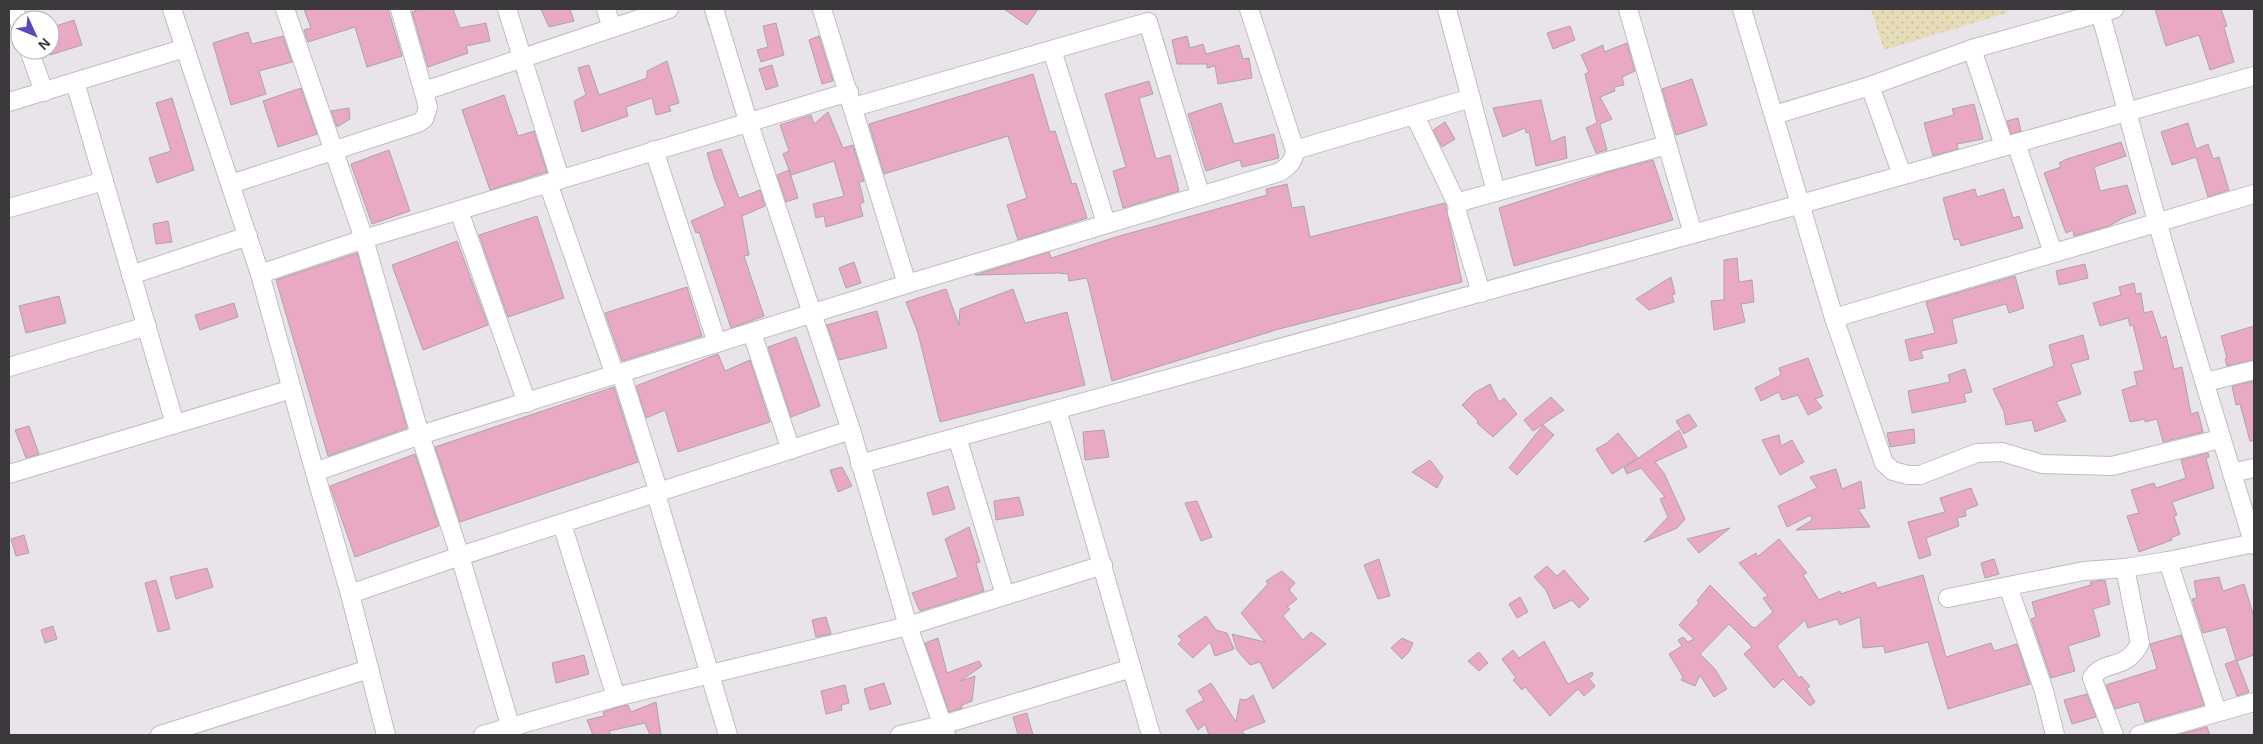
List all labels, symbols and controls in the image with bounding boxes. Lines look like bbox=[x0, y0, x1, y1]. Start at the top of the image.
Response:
north arrow bbox=[10, 10, 60, 60]
text: N bbox=[35, 35, 54, 53]

